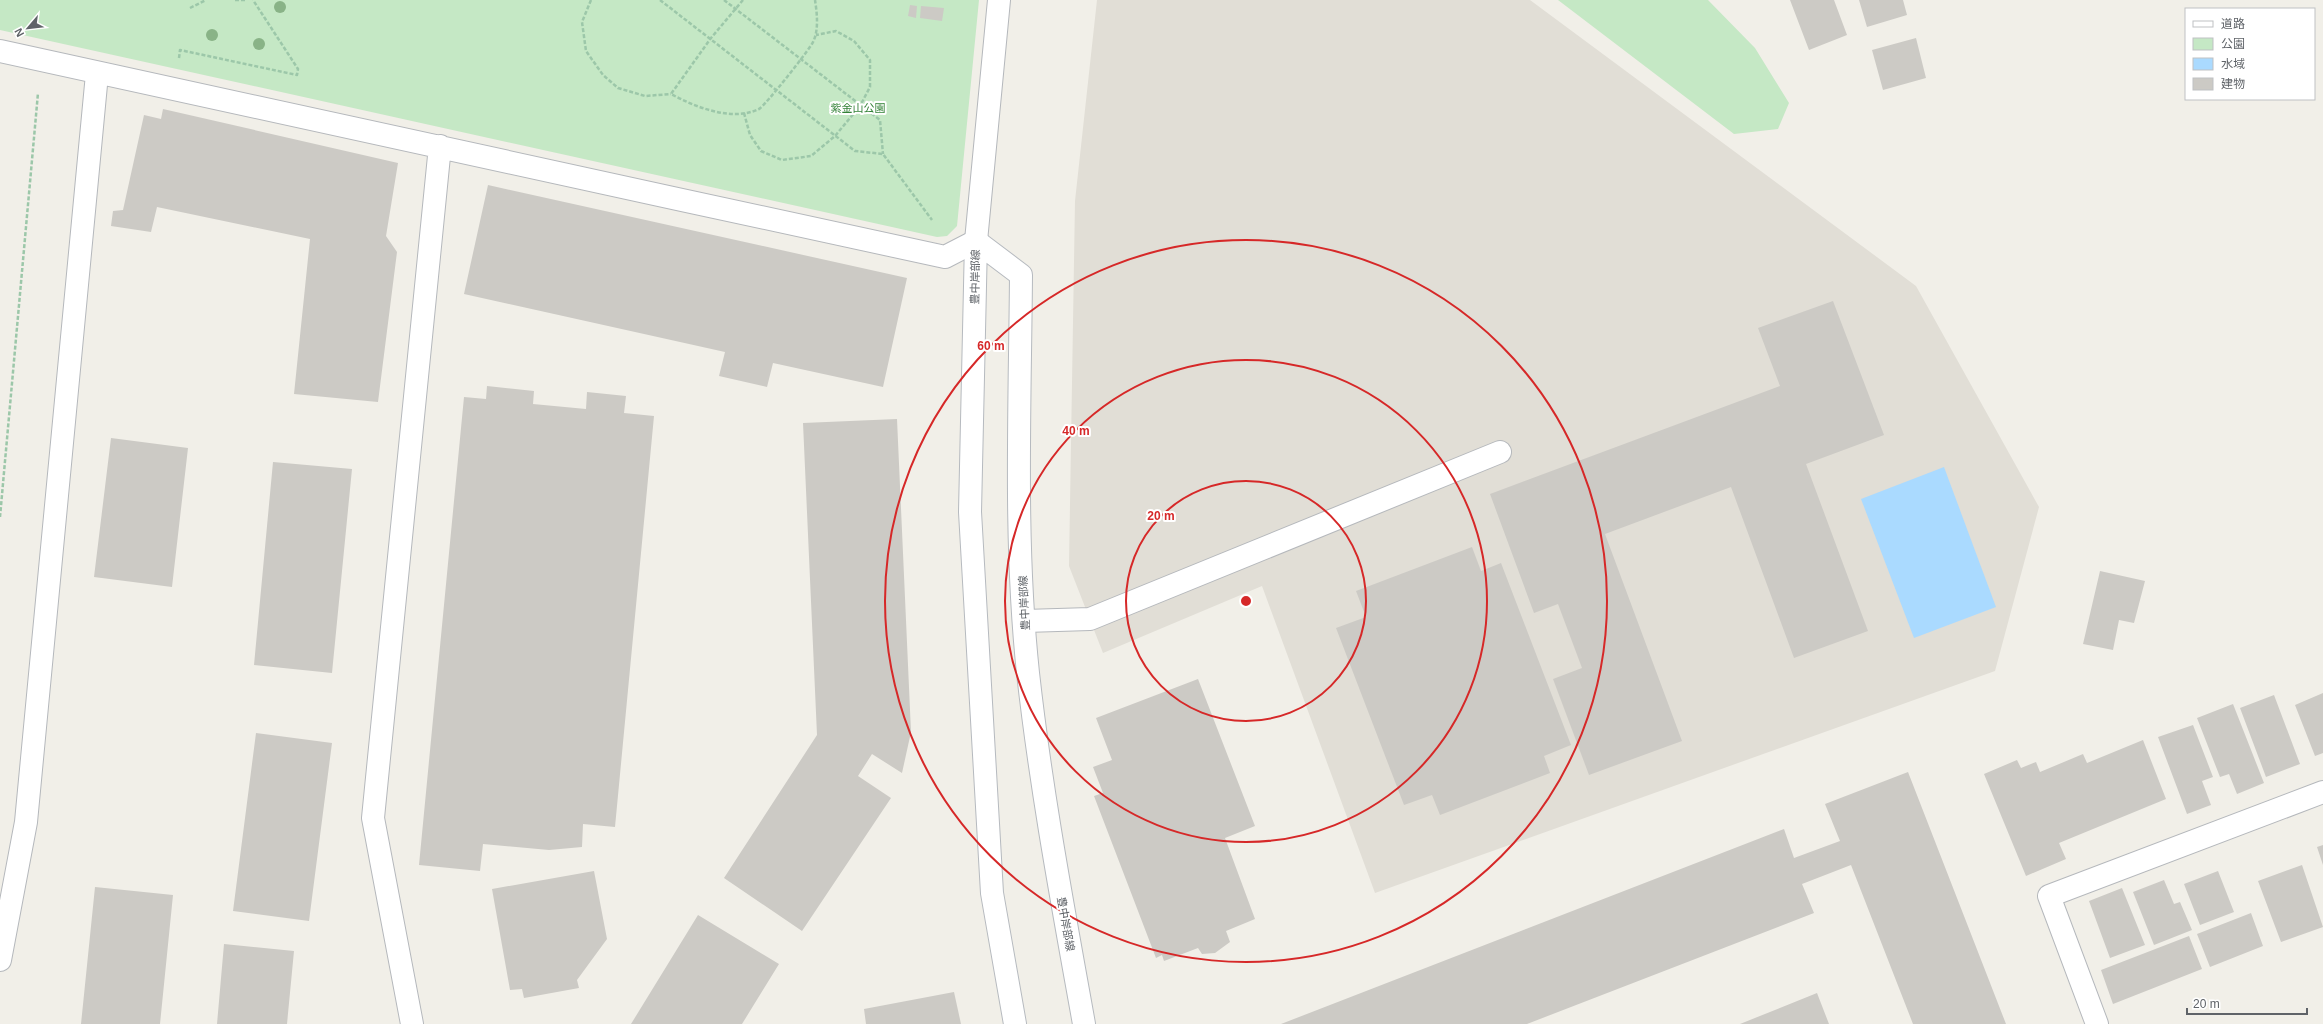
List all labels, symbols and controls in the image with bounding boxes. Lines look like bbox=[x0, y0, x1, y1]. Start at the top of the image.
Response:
north arrow bbox=[8, 8, 48, 48]
legend bbox=[2185, 8, 2315, 100]
text: 道路 bbox=[2221, 17, 2245, 31]
text: N bbox=[12, 26, 26, 39]
text: 公園 bbox=[2221, 37, 2245, 51]
text: 水域 bbox=[2221, 57, 2245, 71]
text: 建物 bbox=[2221, 77, 2245, 91]
park label: 紫金山公園 bbox=[831, 102, 886, 114]
street label: 豊中岸部線 bbox=[969, 249, 981, 305]
text: 60 m bbox=[977, 339, 1005, 353]
text: 40 m bbox=[1062, 424, 1090, 438]
text: 20 m bbox=[1147, 509, 1175, 523]
street label: 豊中岸部線 bbox=[1017, 575, 1031, 631]
centre of rings bbox=[1239, 594, 1253, 608]
street label: 豊中岸部線 bbox=[1055, 896, 1077, 952]
scale bar bbox=[2187, 990, 2307, 1016]
text: 20 m bbox=[2193, 997, 2220, 1011]

